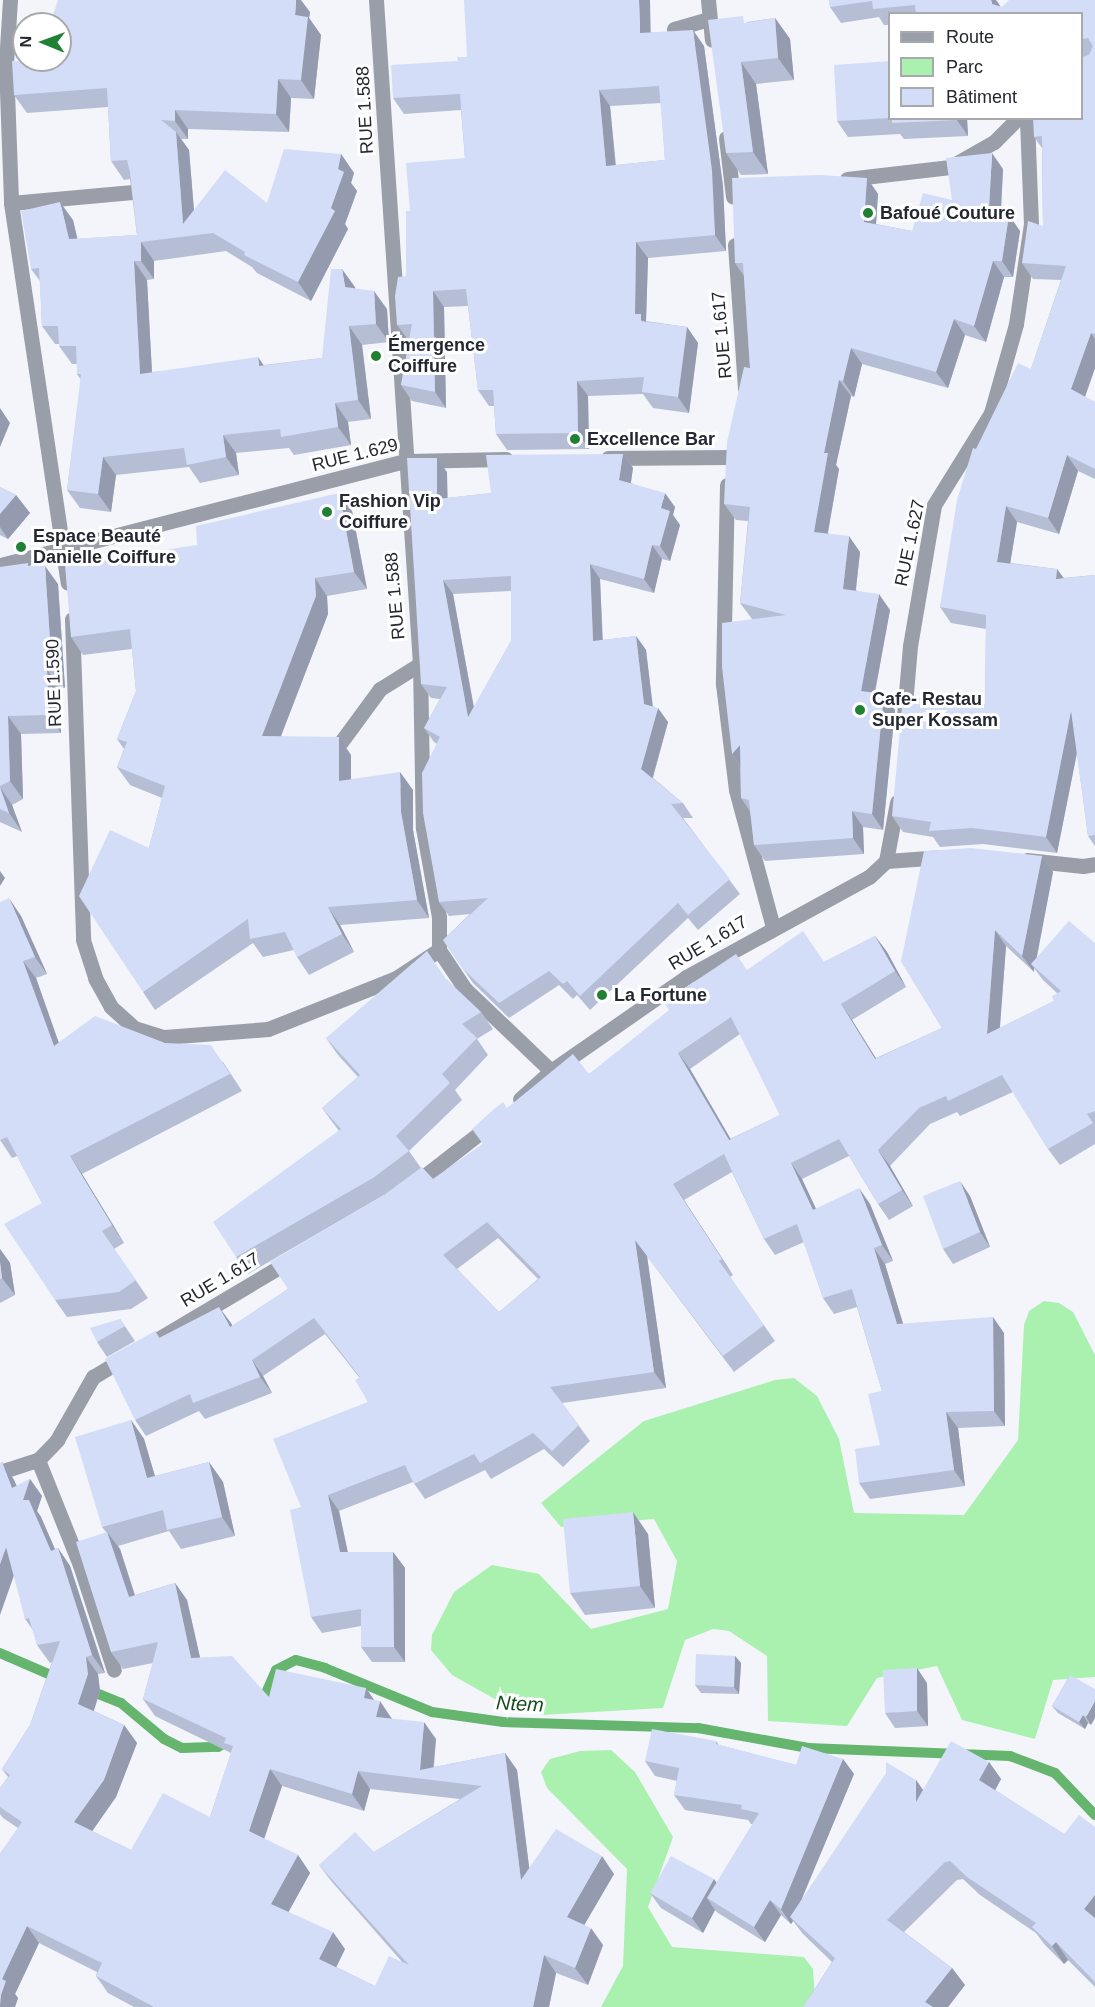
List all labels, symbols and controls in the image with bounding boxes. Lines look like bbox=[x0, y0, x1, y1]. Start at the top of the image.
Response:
north arrow bbox=[12, 12, 72, 72]
legend bbox=[888, 12, 1083, 120]
text: Route bbox=[946, 27, 994, 47]
text: N bbox=[17, 36, 34, 48]
text: Parc bbox=[946, 57, 983, 77]
street label: RUE 1.588 bbox=[352, 65, 378, 155]
text: Bâtiment bbox=[946, 87, 1017, 107]
place label: Bafoué Couture bbox=[880, 202, 1015, 224]
marker: Bafoué Couture bbox=[861, 206, 875, 220]
street label: RUE 1.617 bbox=[707, 290, 737, 380]
place label: Émergence Coiffure bbox=[388, 335, 485, 378]
marker: Émergence Coiffure bbox=[369, 349, 383, 363]
place label: Excellence Bar bbox=[587, 428, 715, 450]
marker: Excellence Bar bbox=[568, 432, 582, 446]
street label: RUE 1.629 bbox=[310, 434, 400, 476]
place label: Fashion Vip Coiffure bbox=[339, 491, 441, 534]
street label: RUE 1.627 bbox=[890, 498, 930, 588]
marker: Fashion Vip Coiffure bbox=[320, 505, 334, 519]
place label: Espace Beauté Danielle Coiffure bbox=[33, 526, 176, 568]
marker: Espace Beauté Danielle Coiffure bbox=[14, 540, 28, 554]
street label: RUE 1.588 bbox=[380, 551, 410, 641]
street label: RUE 1.590 bbox=[42, 639, 66, 727]
place label: Cafe- Restau Super Kossam bbox=[872, 689, 998, 732]
marker: Cafe- Restau Super Kossam bbox=[853, 703, 867, 717]
street label: RUE 1.617 bbox=[665, 911, 751, 975]
place label: La Fortune bbox=[614, 984, 707, 1006]
marker: La Fortune bbox=[595, 988, 609, 1002]
street label: RUE 1.617 bbox=[177, 1248, 263, 1312]
water label: Ntem bbox=[496, 1691, 544, 1717]

